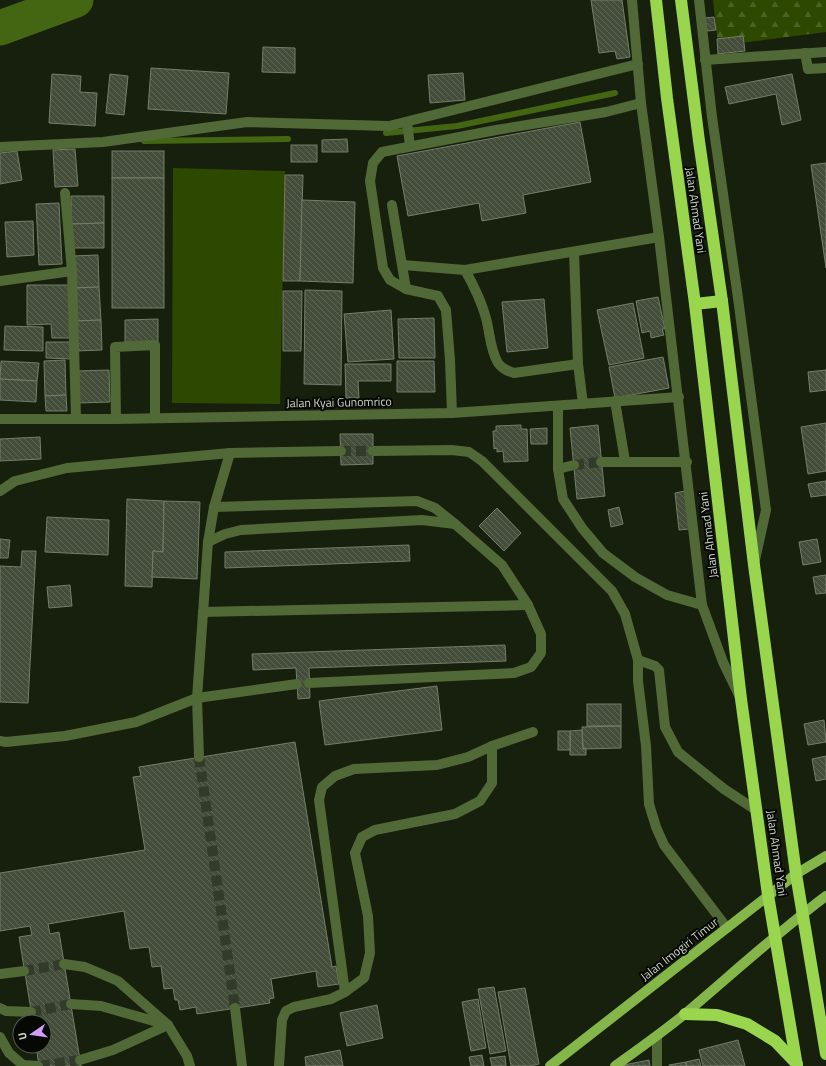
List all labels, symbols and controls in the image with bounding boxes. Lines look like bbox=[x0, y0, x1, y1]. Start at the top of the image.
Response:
street label: Jalan Ahmad Yani bbox=[681, 166, 711, 254]
street label: Jalan Kyai Gunomrico bbox=[286, 392, 392, 412]
street label: Jalan Ahmad Yani bbox=[693, 491, 723, 579]
street label: Jalan Ahmad Yani bbox=[762, 809, 792, 897]
street label: Jalan Imogiri Timur bbox=[636, 912, 722, 986]
north arrow bbox=[12, 1014, 52, 1054]
text: U bbox=[14, 1031, 31, 1042]

